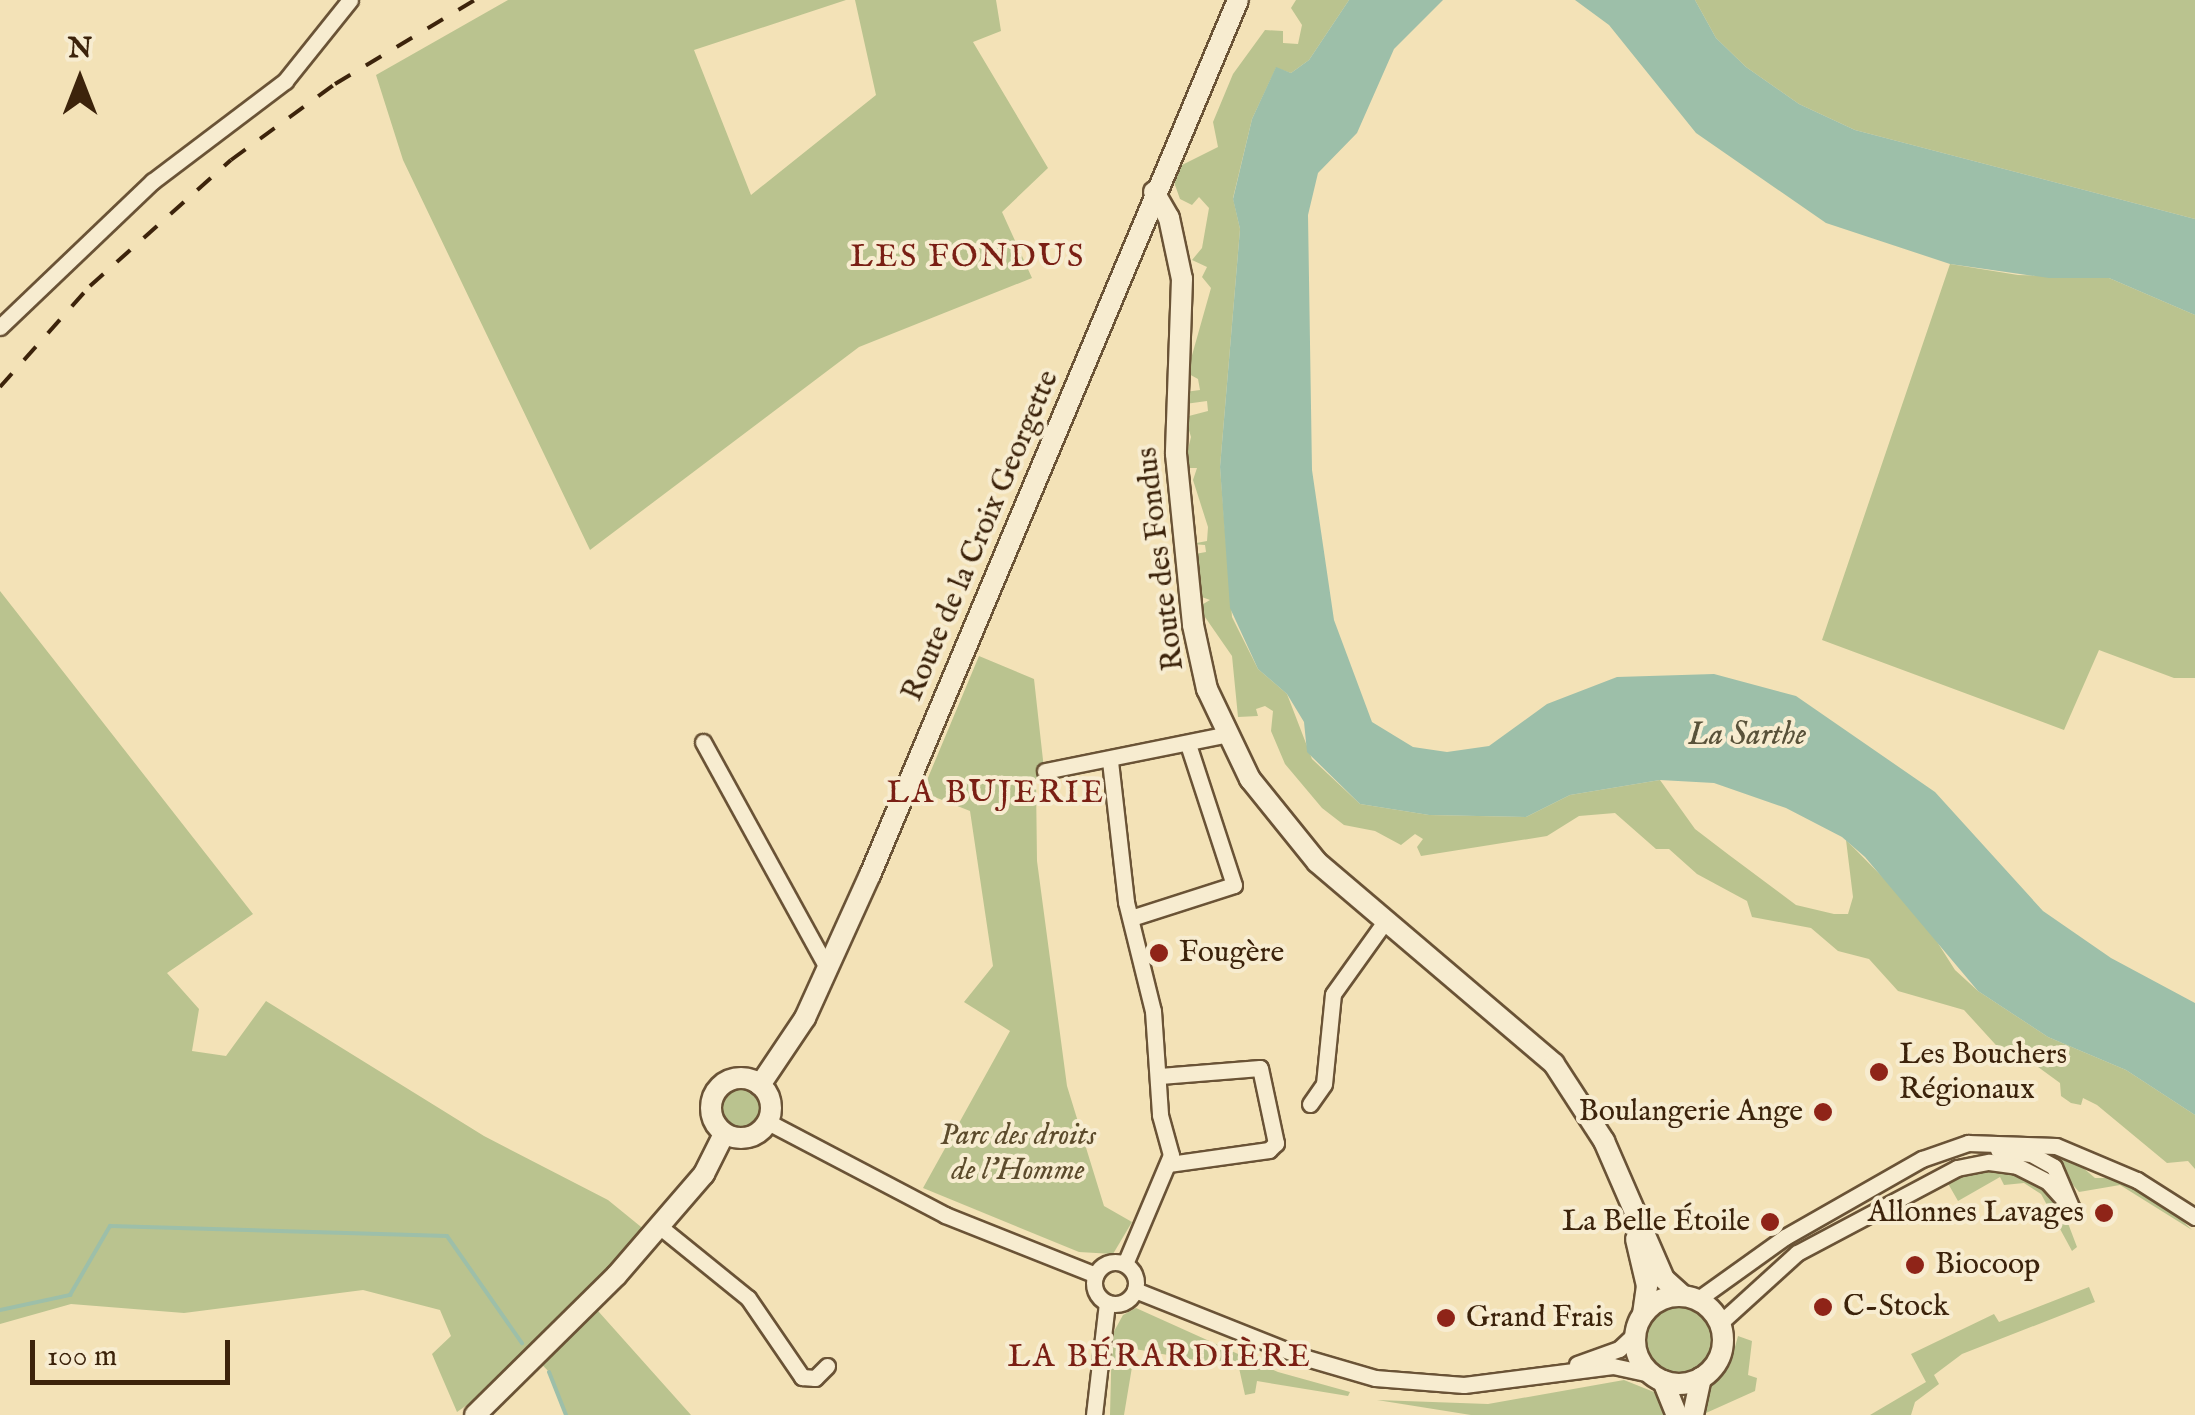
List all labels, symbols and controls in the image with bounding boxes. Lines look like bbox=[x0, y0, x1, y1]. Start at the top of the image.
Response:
north arrow bbox=[30, 30, 130, 130]
text: N bbox=[68, 32, 92, 67]
district label: LES FONDUS bbox=[850, 239, 1086, 277]
street label: Route de la Croix Georgette bbox=[895, 365, 1067, 707]
street label: Route des Fondus bbox=[1129, 445, 1193, 673]
water label: La Sarthe bbox=[1688, 717, 1806, 755]
district label: LA BUJERIE bbox=[886, 775, 1106, 813]
place label: Fougère bbox=[1179, 935, 1284, 971]
marker: Fougère bbox=[1148, 942, 1170, 964]
place label: Les Bouchers Régionaux bbox=[1899, 1037, 2067, 1108]
marker: Les Bouchers Régionaux bbox=[1868, 1061, 1890, 1083]
place label: Boulangerie Ange bbox=[1579, 1094, 1803, 1130]
marker: Boulangerie Ange bbox=[1812, 1101, 1834, 1123]
park label: Parc des droits de l'Homme bbox=[940, 1118, 1096, 1188]
place label: Allonnes Lavages bbox=[1868, 1195, 2084, 1231]
marker: Allonnes Lavages bbox=[2093, 1202, 2115, 1224]
place label: La Belle Étoile bbox=[1562, 1204, 1750, 1240]
marker: La Belle Étoile bbox=[1759, 1211, 1781, 1233]
place label: Biocoop bbox=[1935, 1247, 2040, 1283]
marker: Biocoop bbox=[1904, 1254, 1926, 1276]
place label: C-Stock bbox=[1843, 1289, 1949, 1325]
marker: C-Stock bbox=[1812, 1296, 1834, 1318]
place label: Grand Frais bbox=[1466, 1300, 1614, 1336]
marker: Grand Frais bbox=[1435, 1307, 1457, 1329]
scale bar bbox=[35, 1320, 235, 1382]
text: 100 m bbox=[47, 1338, 117, 1376]
district label: LA BÉRARDIÈRE bbox=[1008, 1339, 1312, 1377]

